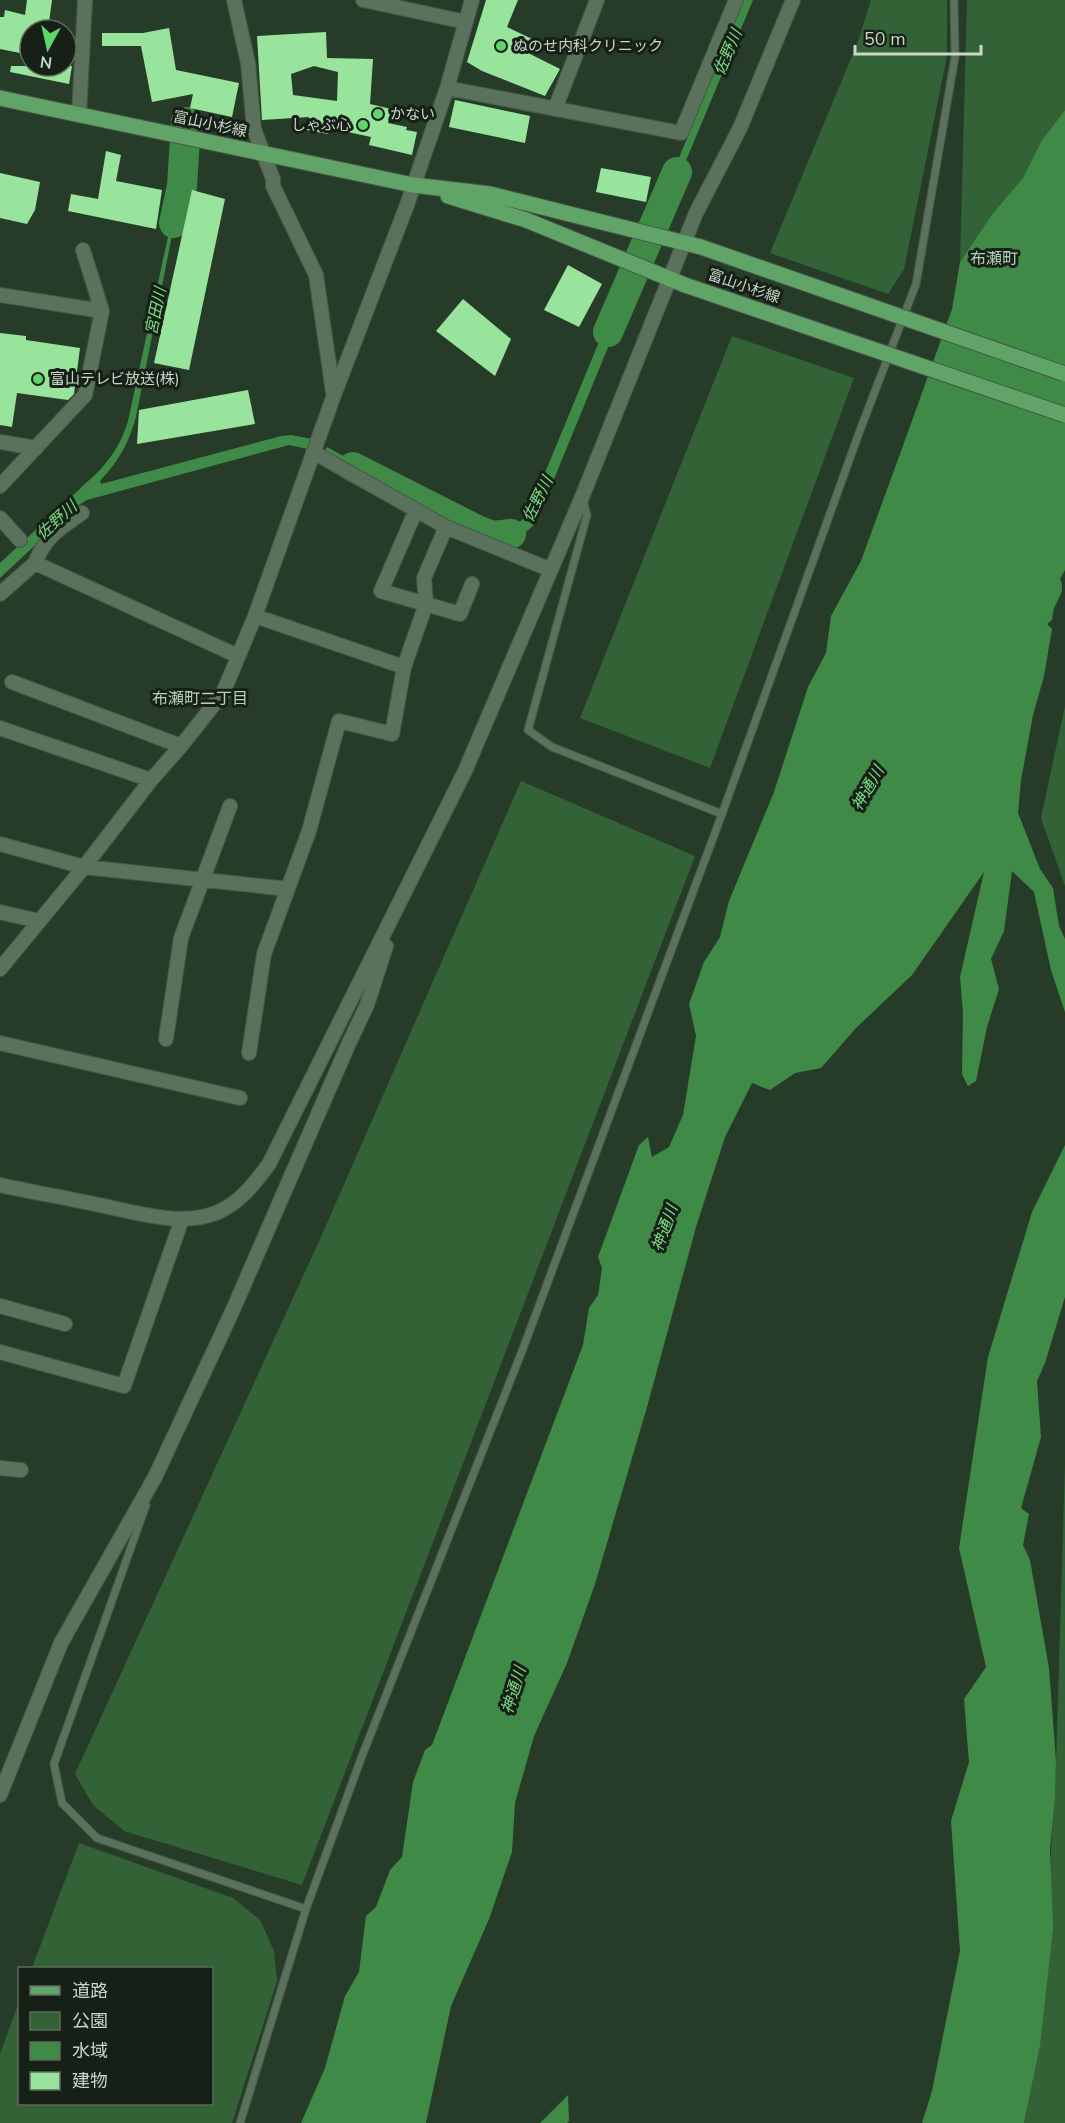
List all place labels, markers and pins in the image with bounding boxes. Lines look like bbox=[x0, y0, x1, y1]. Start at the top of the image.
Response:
place label: ぬのせ内科クリニック bbox=[513, 36, 663, 56]
marker: ぬのせ内科クリニック bbox=[494, 39, 508, 53]
place label: かない bbox=[390, 104, 435, 124]
marker: かない bbox=[371, 107, 385, 121]
place label: しゃぶ心 bbox=[291, 115, 351, 135]
marker: しゃぶ心 bbox=[356, 118, 370, 132]
place label: 富山テレビ放送(株) bbox=[50, 369, 180, 389]
marker: 富山テレビ放送(株) bbox=[31, 372, 45, 386]

